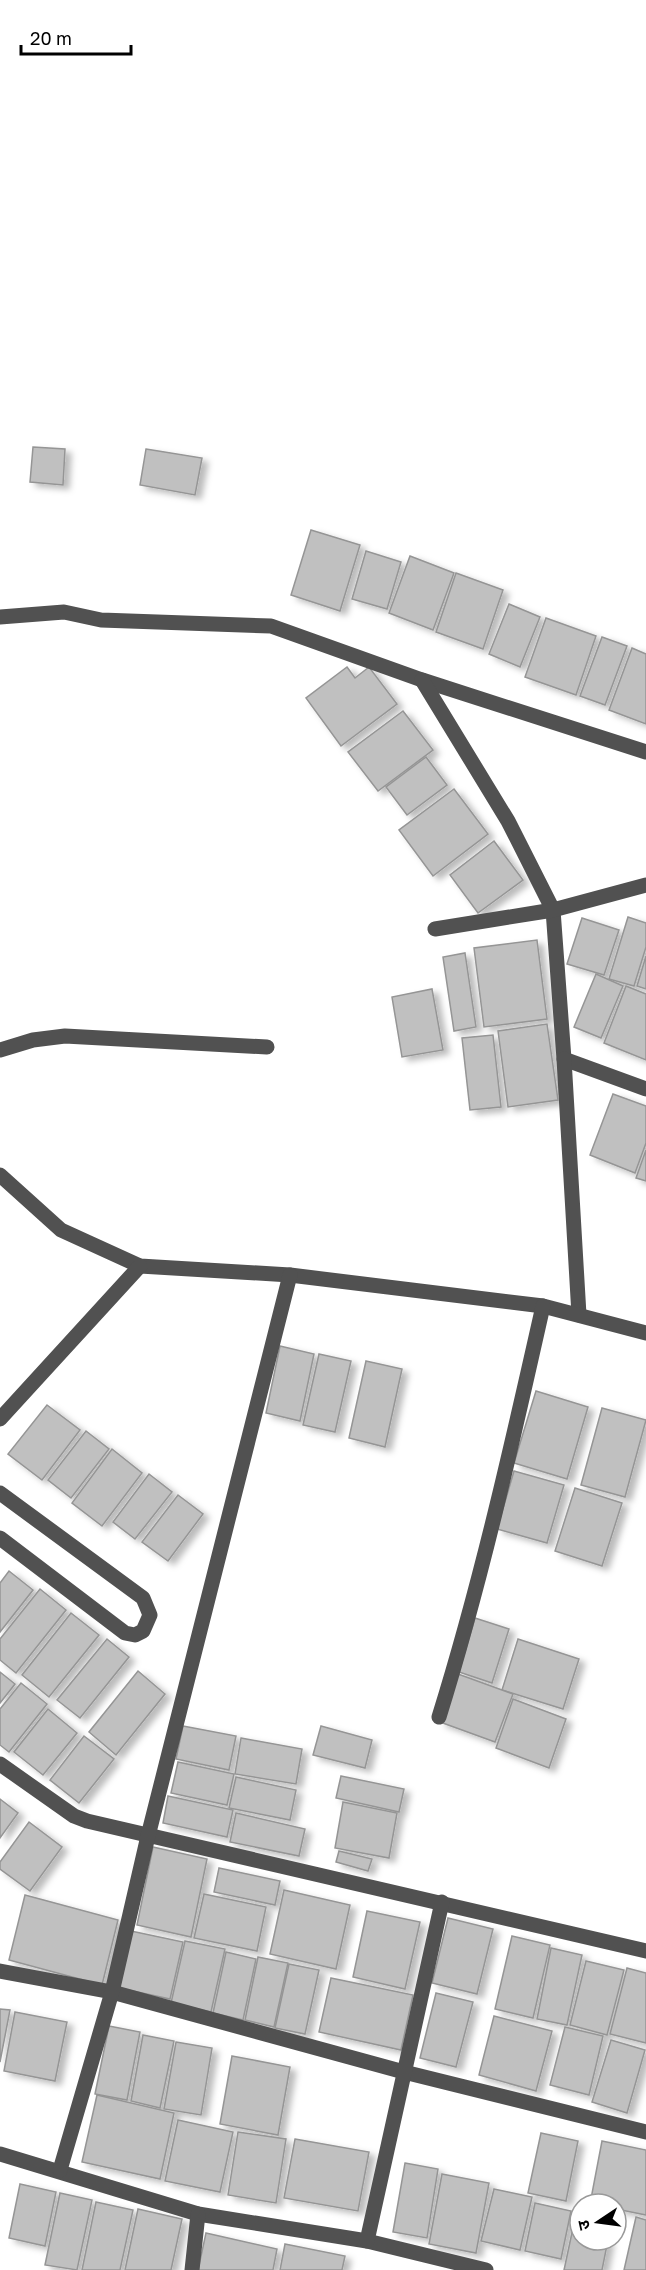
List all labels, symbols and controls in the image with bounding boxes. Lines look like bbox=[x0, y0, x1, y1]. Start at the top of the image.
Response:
scale bar bbox=[21, 18, 130, 56]
text: 20 m bbox=[30, 27, 72, 49]
north arrow bbox=[568, 2192, 628, 2252]
text: उ bbox=[572, 2218, 594, 2232]

